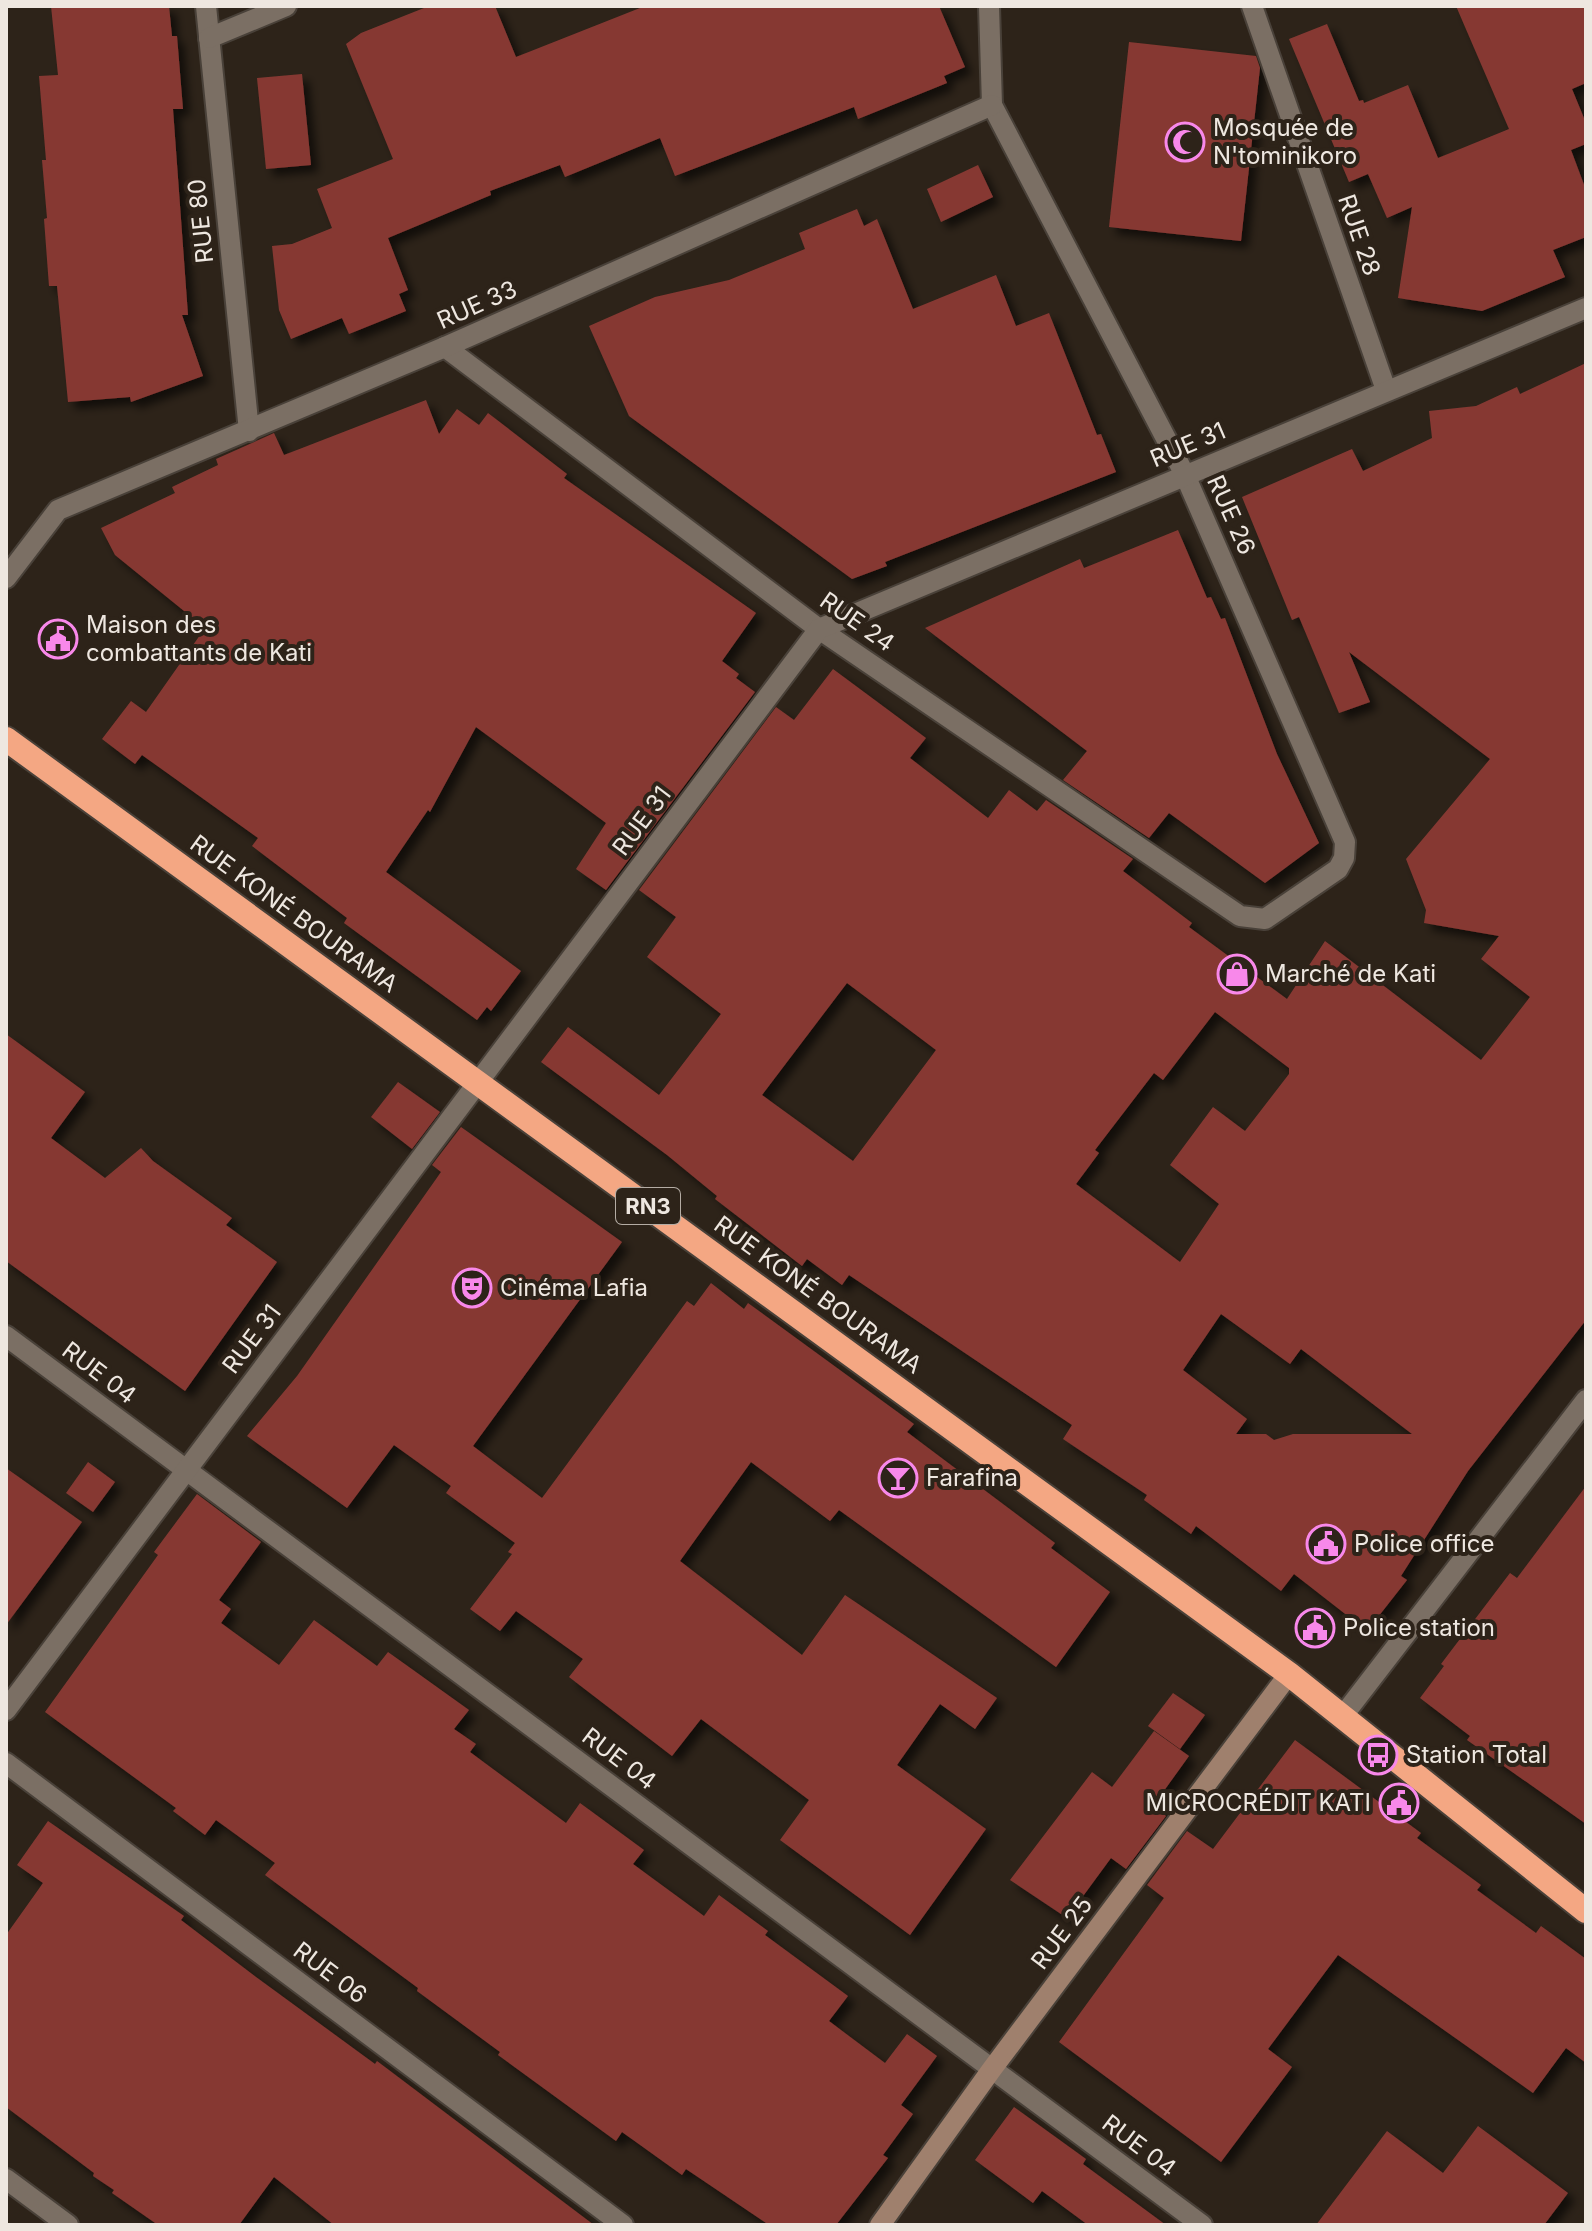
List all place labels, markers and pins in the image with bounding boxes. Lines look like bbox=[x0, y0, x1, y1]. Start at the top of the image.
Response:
place label: Mosquée de N'tominikoro bbox=[1213, 113, 1357, 170]
mosque icon: Mosquée de N'tominikoro bbox=[1164, 121, 1206, 163]
place label: Maison des combattants de Kati bbox=[86, 610, 312, 667]
public building icon: Maison des combattants de Kati bbox=[37, 618, 79, 660]
shop icon: Marché de Kati bbox=[1216, 953, 1258, 995]
place label: Marché de Kati bbox=[1265, 959, 1436, 988]
theatre icon: Cinéma Lafia bbox=[451, 1267, 493, 1309]
place label: Cinéma Lafia bbox=[500, 1273, 648, 1302]
bar icon: Farafina bbox=[877, 1457, 919, 1499]
place label: Farafina bbox=[926, 1463, 1018, 1492]
public building icon: Police office bbox=[1305, 1523, 1347, 1565]
place label: Police office bbox=[1354, 1529, 1494, 1558]
public building icon: Police station bbox=[1294, 1607, 1336, 1649]
place label: Police station bbox=[1343, 1613, 1495, 1642]
bus stop icon: Station Total bbox=[1357, 1734, 1399, 1776]
place label: Station Total bbox=[1406, 1740, 1547, 1769]
public building icon: MICROCRÉDIT KATI bbox=[1378, 1782, 1420, 1824]
place label: MICROCRÉDIT KATI bbox=[1146, 1787, 1371, 1817]

